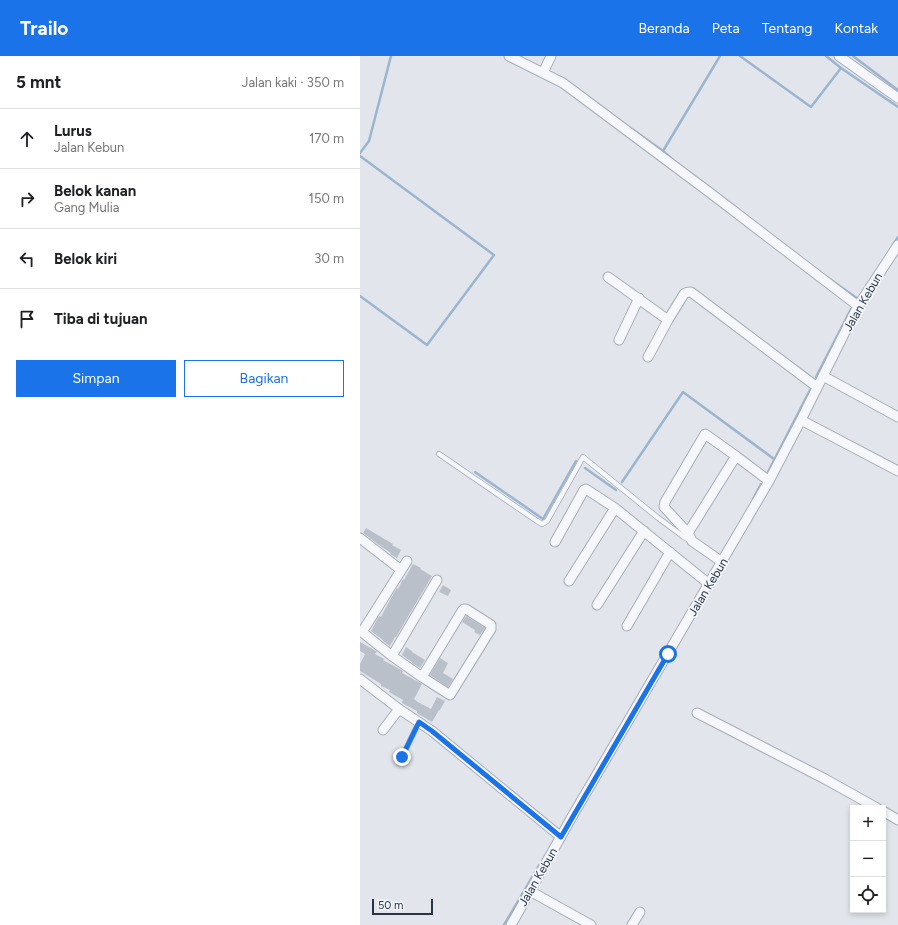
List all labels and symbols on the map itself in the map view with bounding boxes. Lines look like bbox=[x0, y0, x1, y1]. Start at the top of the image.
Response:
street label: Jalan Kebun bbox=[841, 270, 885, 334]
street label: Jalan Kebun bbox=[685, 555, 731, 618]
route start bbox=[659, 645, 677, 663]
route end bbox=[393, 748, 411, 766]
street label: Jalan Kebun bbox=[516, 845, 560, 909]
scale bar bbox=[372, 897, 433, 916]

